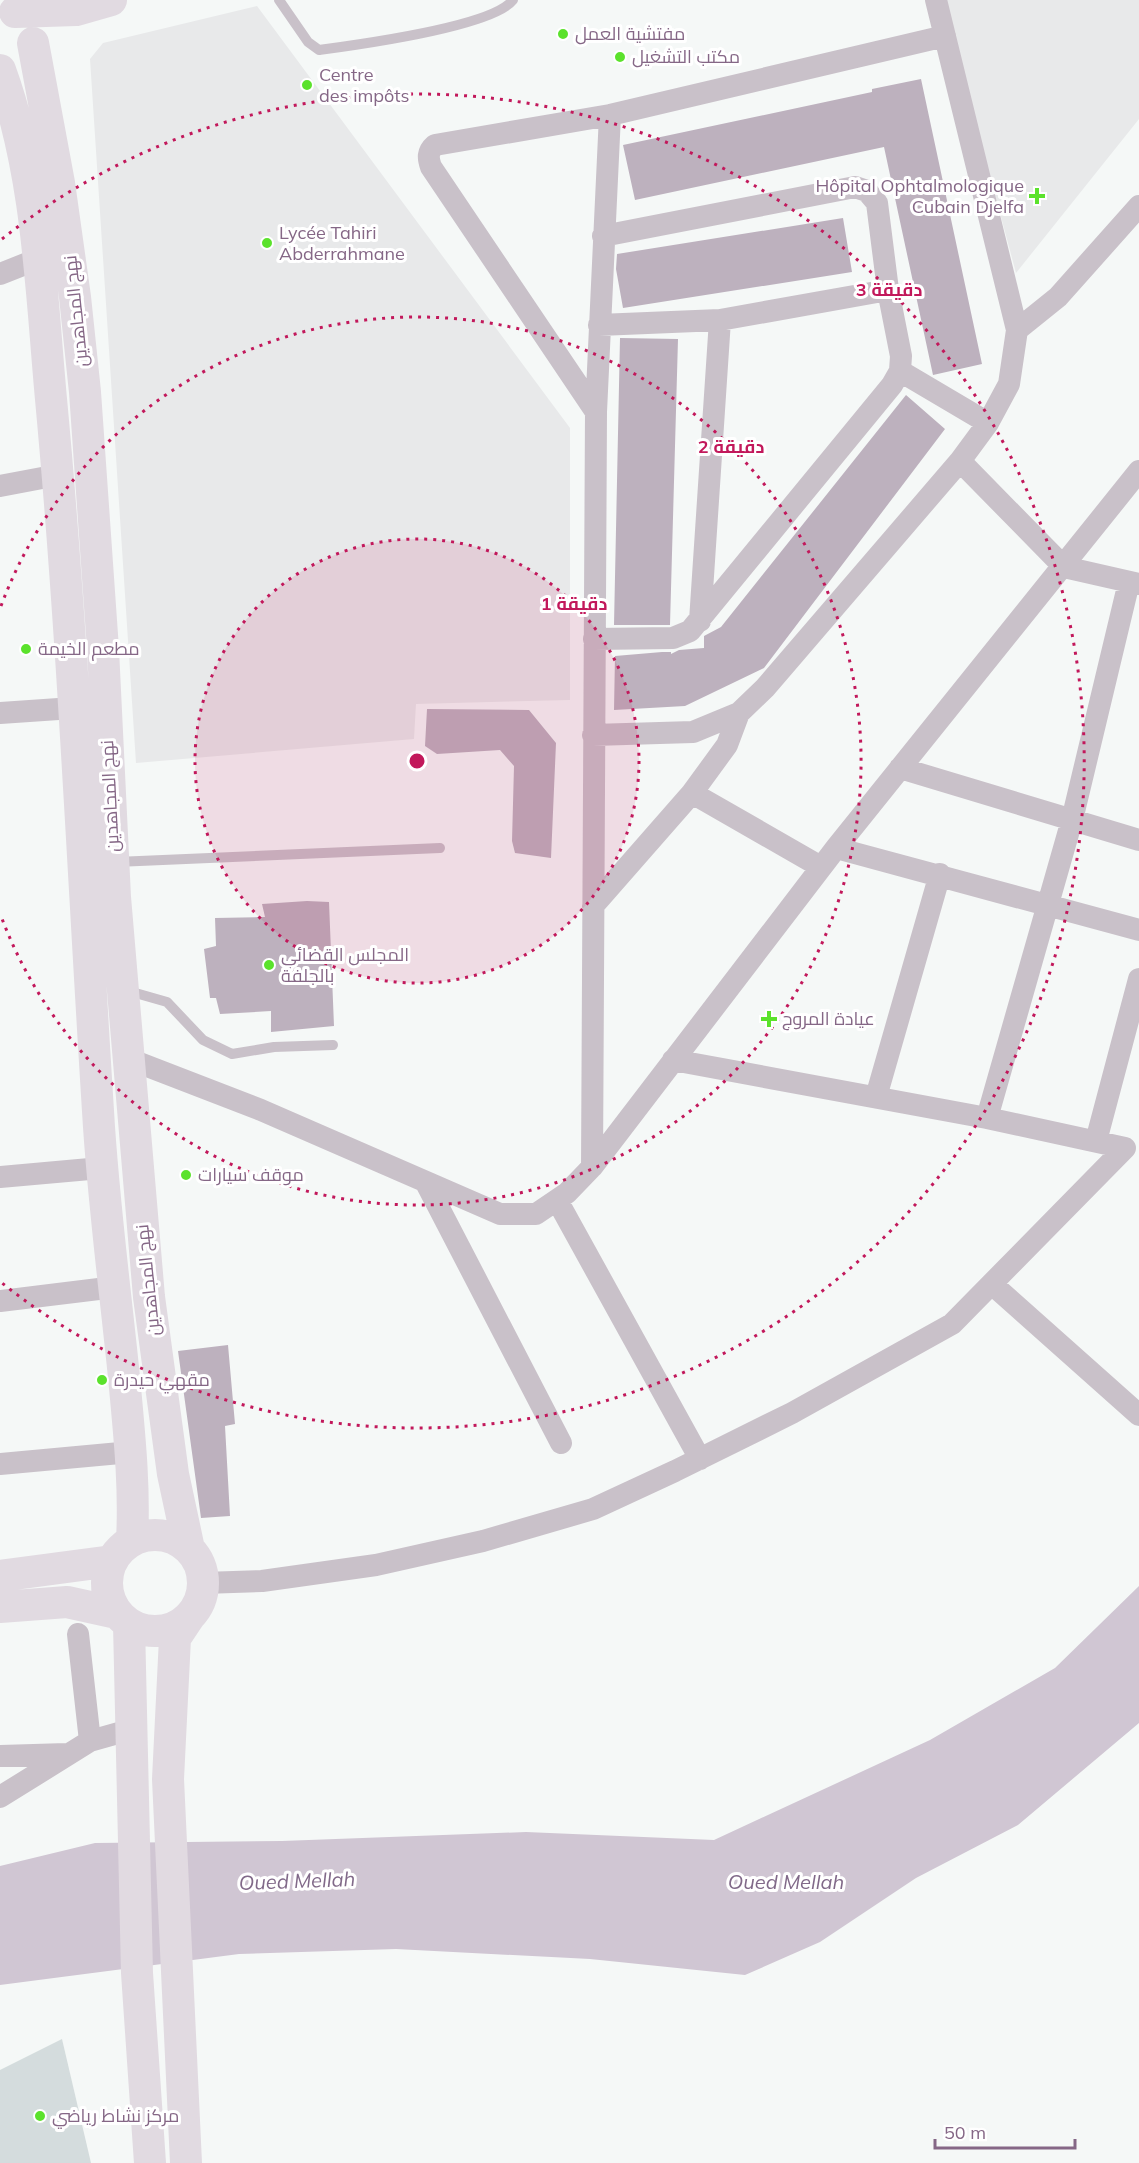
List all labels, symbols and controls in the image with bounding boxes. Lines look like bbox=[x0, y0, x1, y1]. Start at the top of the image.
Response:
place label: مفتشية العمل bbox=[575, 22, 685, 45]
marker: مفتشية العمل bbox=[556, 27, 570, 41]
place label: مكتب التشغيل bbox=[632, 45, 740, 68]
marker: مكتب التشغيل bbox=[613, 50, 627, 64]
place label: Centre des impôts bbox=[319, 63, 410, 107]
marker: Centre des impôts bbox=[300, 78, 314, 92]
place label: Hôpital Ophtalmologique Cubain Djelfa bbox=[815, 174, 1024, 218]
marker: Hôpital Ophtalmologique Cubain Djelfa bbox=[1028, 187, 1046, 205]
place label: Lycée Tahiri Abderrahmane bbox=[279, 221, 405, 265]
marker: Lycée Tahiri Abderrahmane bbox=[260, 236, 274, 250]
street label: نهج المجاهدين bbox=[58, 254, 94, 368]
text: 3 دقيقة bbox=[856, 278, 922, 301]
text: 2 دقيقة bbox=[698, 435, 764, 458]
text: 1 دقيقة bbox=[541, 592, 607, 615]
place label: مطعم الخيمة bbox=[38, 637, 140, 661]
marker: مطعم الخيمة bbox=[19, 642, 33, 656]
street label: نهج المجاهدين bbox=[95, 739, 125, 853]
centre of rings bbox=[407, 751, 427, 771]
place label: المجلس القضائي بالجلفة bbox=[281, 943, 409, 987]
marker: المجلس القضائي بالجلفة bbox=[262, 958, 276, 972]
place label: عيادة المروج bbox=[782, 1007, 875, 1031]
marker: عيادة المروج bbox=[760, 1010, 778, 1028]
place label: موقف سيارات bbox=[198, 1163, 304, 1186]
marker: موقف سيارات bbox=[179, 1168, 193, 1182]
street label: نهج المجاهدين bbox=[130, 1223, 166, 1337]
place label: مقهي حيدرة bbox=[114, 1368, 210, 1394]
marker: مقهي حيدرة bbox=[95, 1373, 109, 1387]
water label: Oued Mellah bbox=[238, 1866, 356, 1895]
water label: Oued Mellah bbox=[728, 1869, 844, 1894]
place label: مركز نشاط رياضي bbox=[52, 2104, 179, 2129]
marker: مركز نشاط رياضي bbox=[33, 2109, 47, 2123]
scale bar bbox=[935, 2112, 1074, 2150]
text: 50 m bbox=[944, 2121, 986, 2144]

